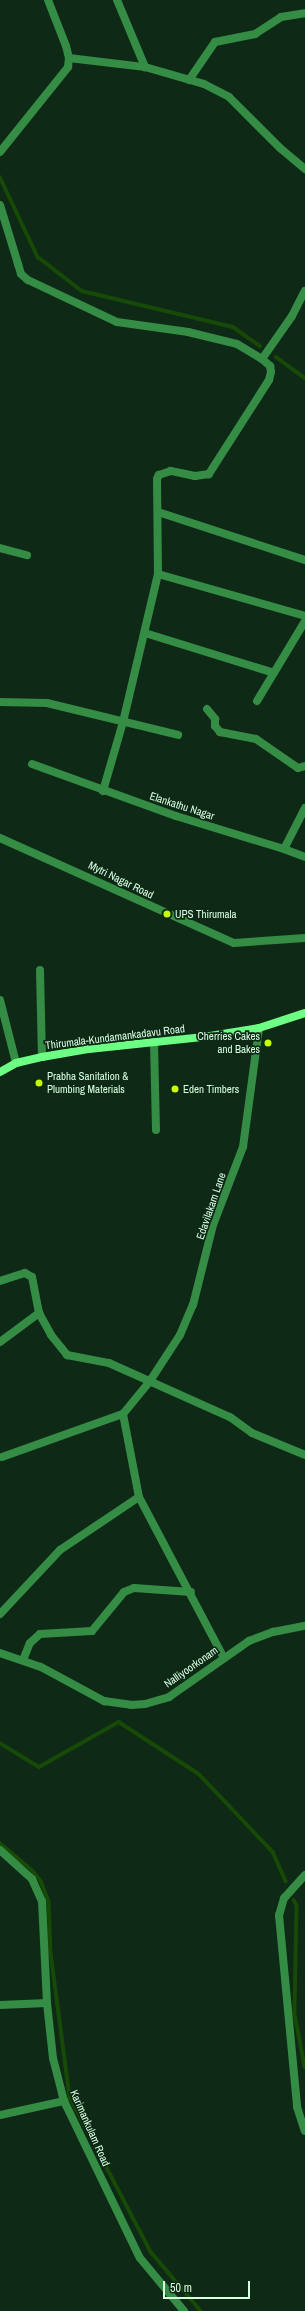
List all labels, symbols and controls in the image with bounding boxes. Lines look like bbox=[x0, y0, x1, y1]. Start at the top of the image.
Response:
street label: Elankathu Nagar bbox=[148, 789, 216, 823]
street label: Mytri Nagar Road bbox=[86, 858, 156, 902]
place label: UPS Thirumala bbox=[175, 907, 237, 921]
marker: UPS Thirumala bbox=[162, 909, 172, 919]
street label: Thirumala-Kundamankadavu Road bbox=[45, 1022, 185, 1052]
place label: Cherries Cakes and Bakes bbox=[197, 1030, 260, 1056]
marker: Cherries Cakes and Bakes bbox=[263, 1038, 273, 1048]
place label: Prabha Sanitation & Plumbing Materials bbox=[47, 1070, 128, 1096]
marker: Prabha Sanitation & Plumbing Materials bbox=[34, 1078, 44, 1088]
place label: Eden Timbers bbox=[183, 1082, 239, 1096]
marker: Eden Timbers bbox=[170, 1084, 180, 1094]
street label: Edavilakam Lane bbox=[193, 1171, 229, 1241]
street label: Nalliyoorkonam bbox=[162, 1644, 220, 1690]
street label: Karimankulam Road bbox=[67, 2088, 113, 2168]
scale bar bbox=[165, 2273, 252, 2299]
text: 50 m bbox=[170, 2280, 192, 2296]

